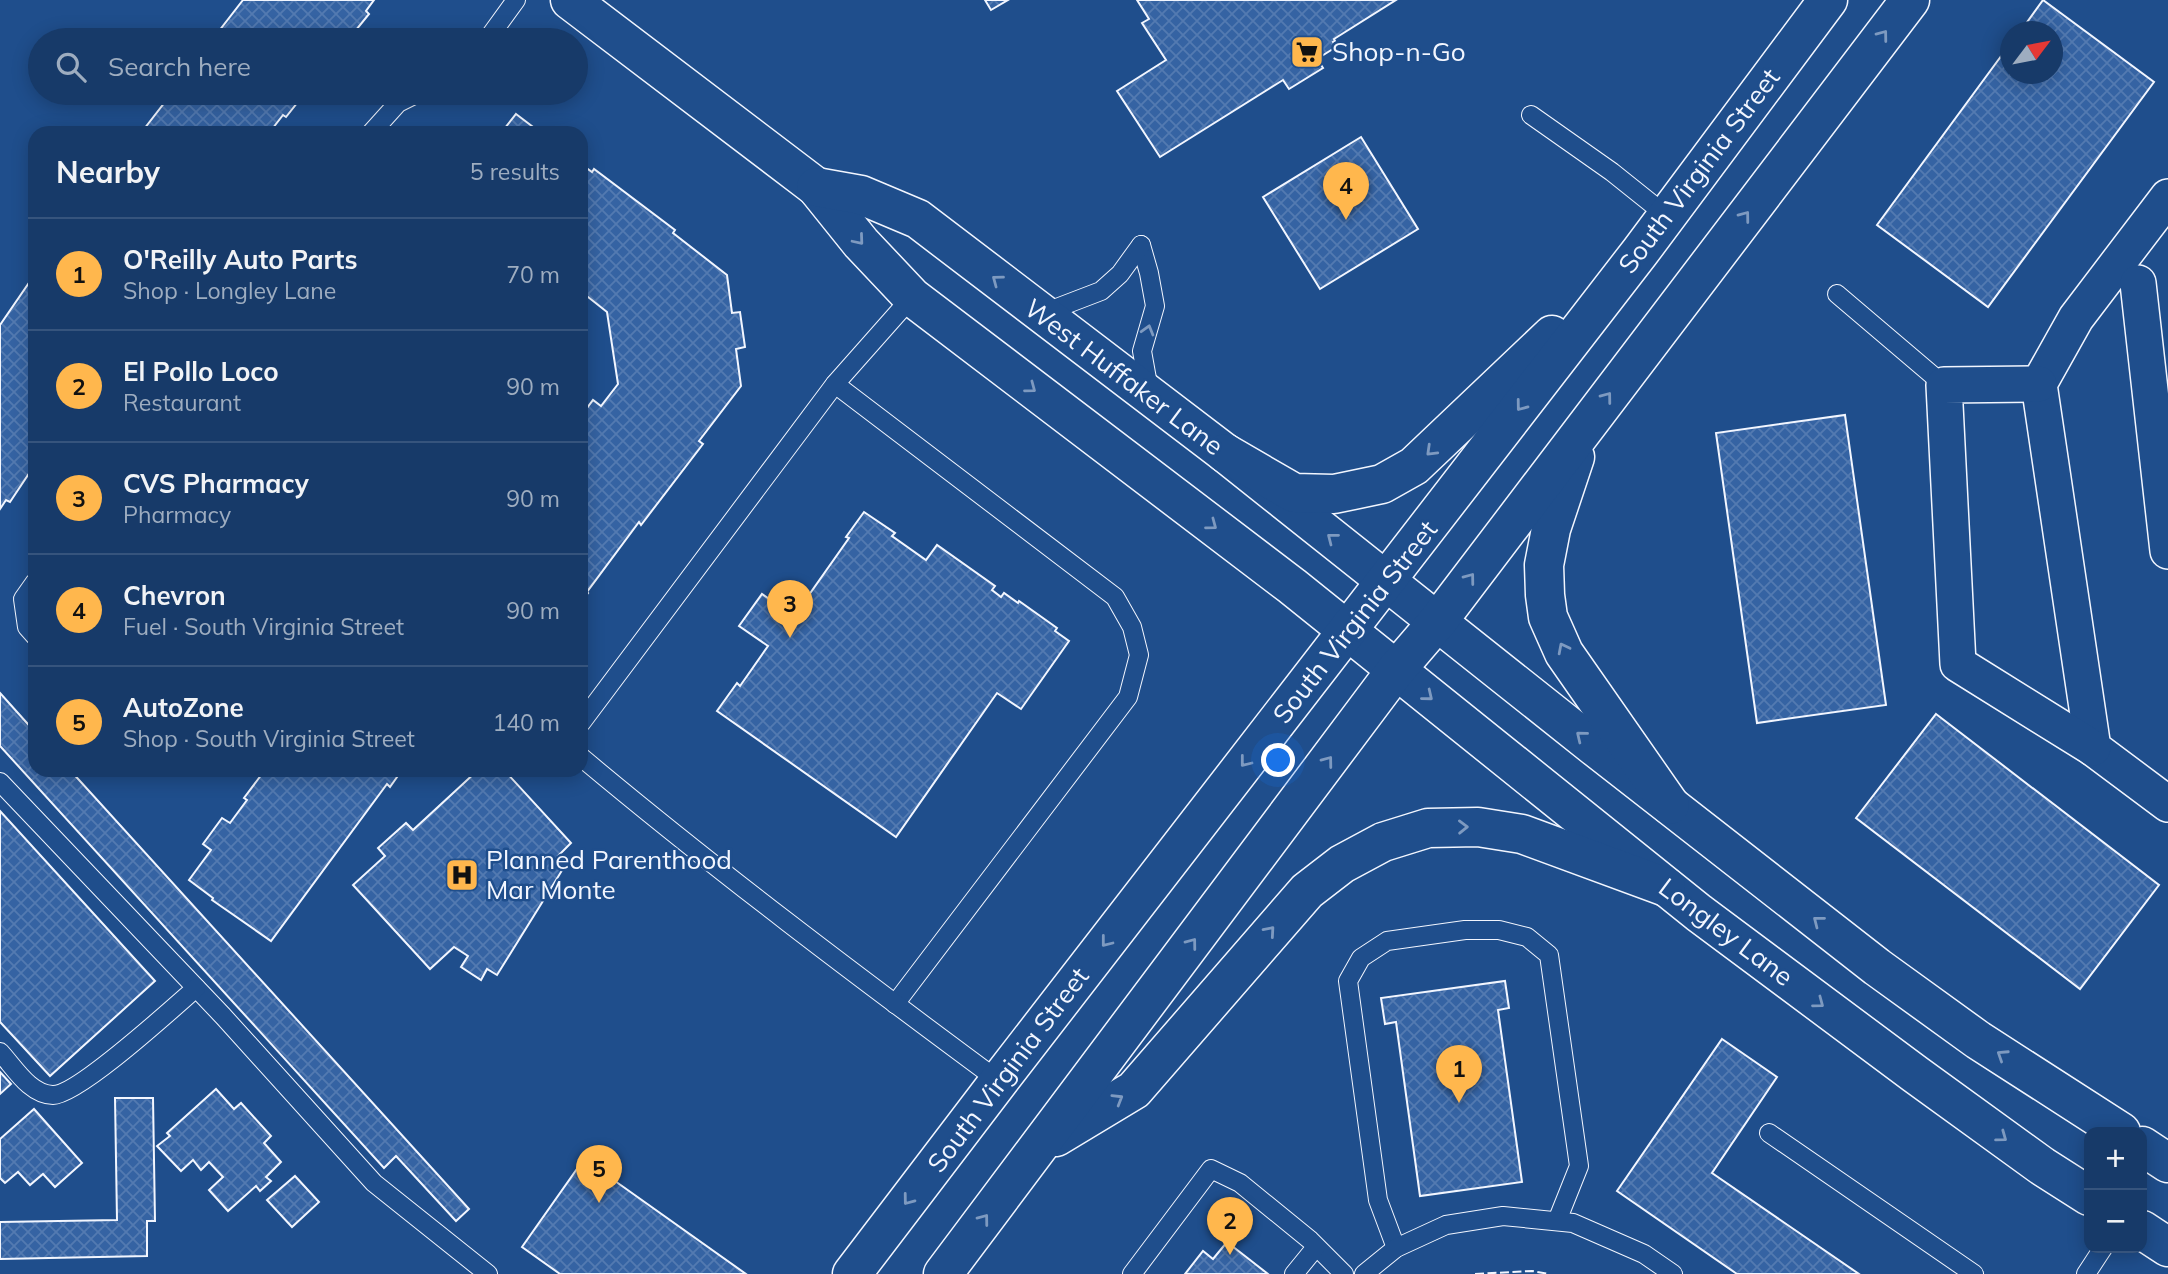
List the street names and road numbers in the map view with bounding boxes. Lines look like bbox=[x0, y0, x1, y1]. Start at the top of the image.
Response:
street label: South Virginia Street bbox=[1611, 62, 1787, 280]
street label: West Huffaker Lane bbox=[1018, 291, 1230, 462]
street label: South Virginia Street bbox=[1265, 514, 1444, 730]
street label: Longley Lane bbox=[1653, 870, 1800, 993]
street label: South Virginia Street bbox=[920, 961, 1096, 1179]

